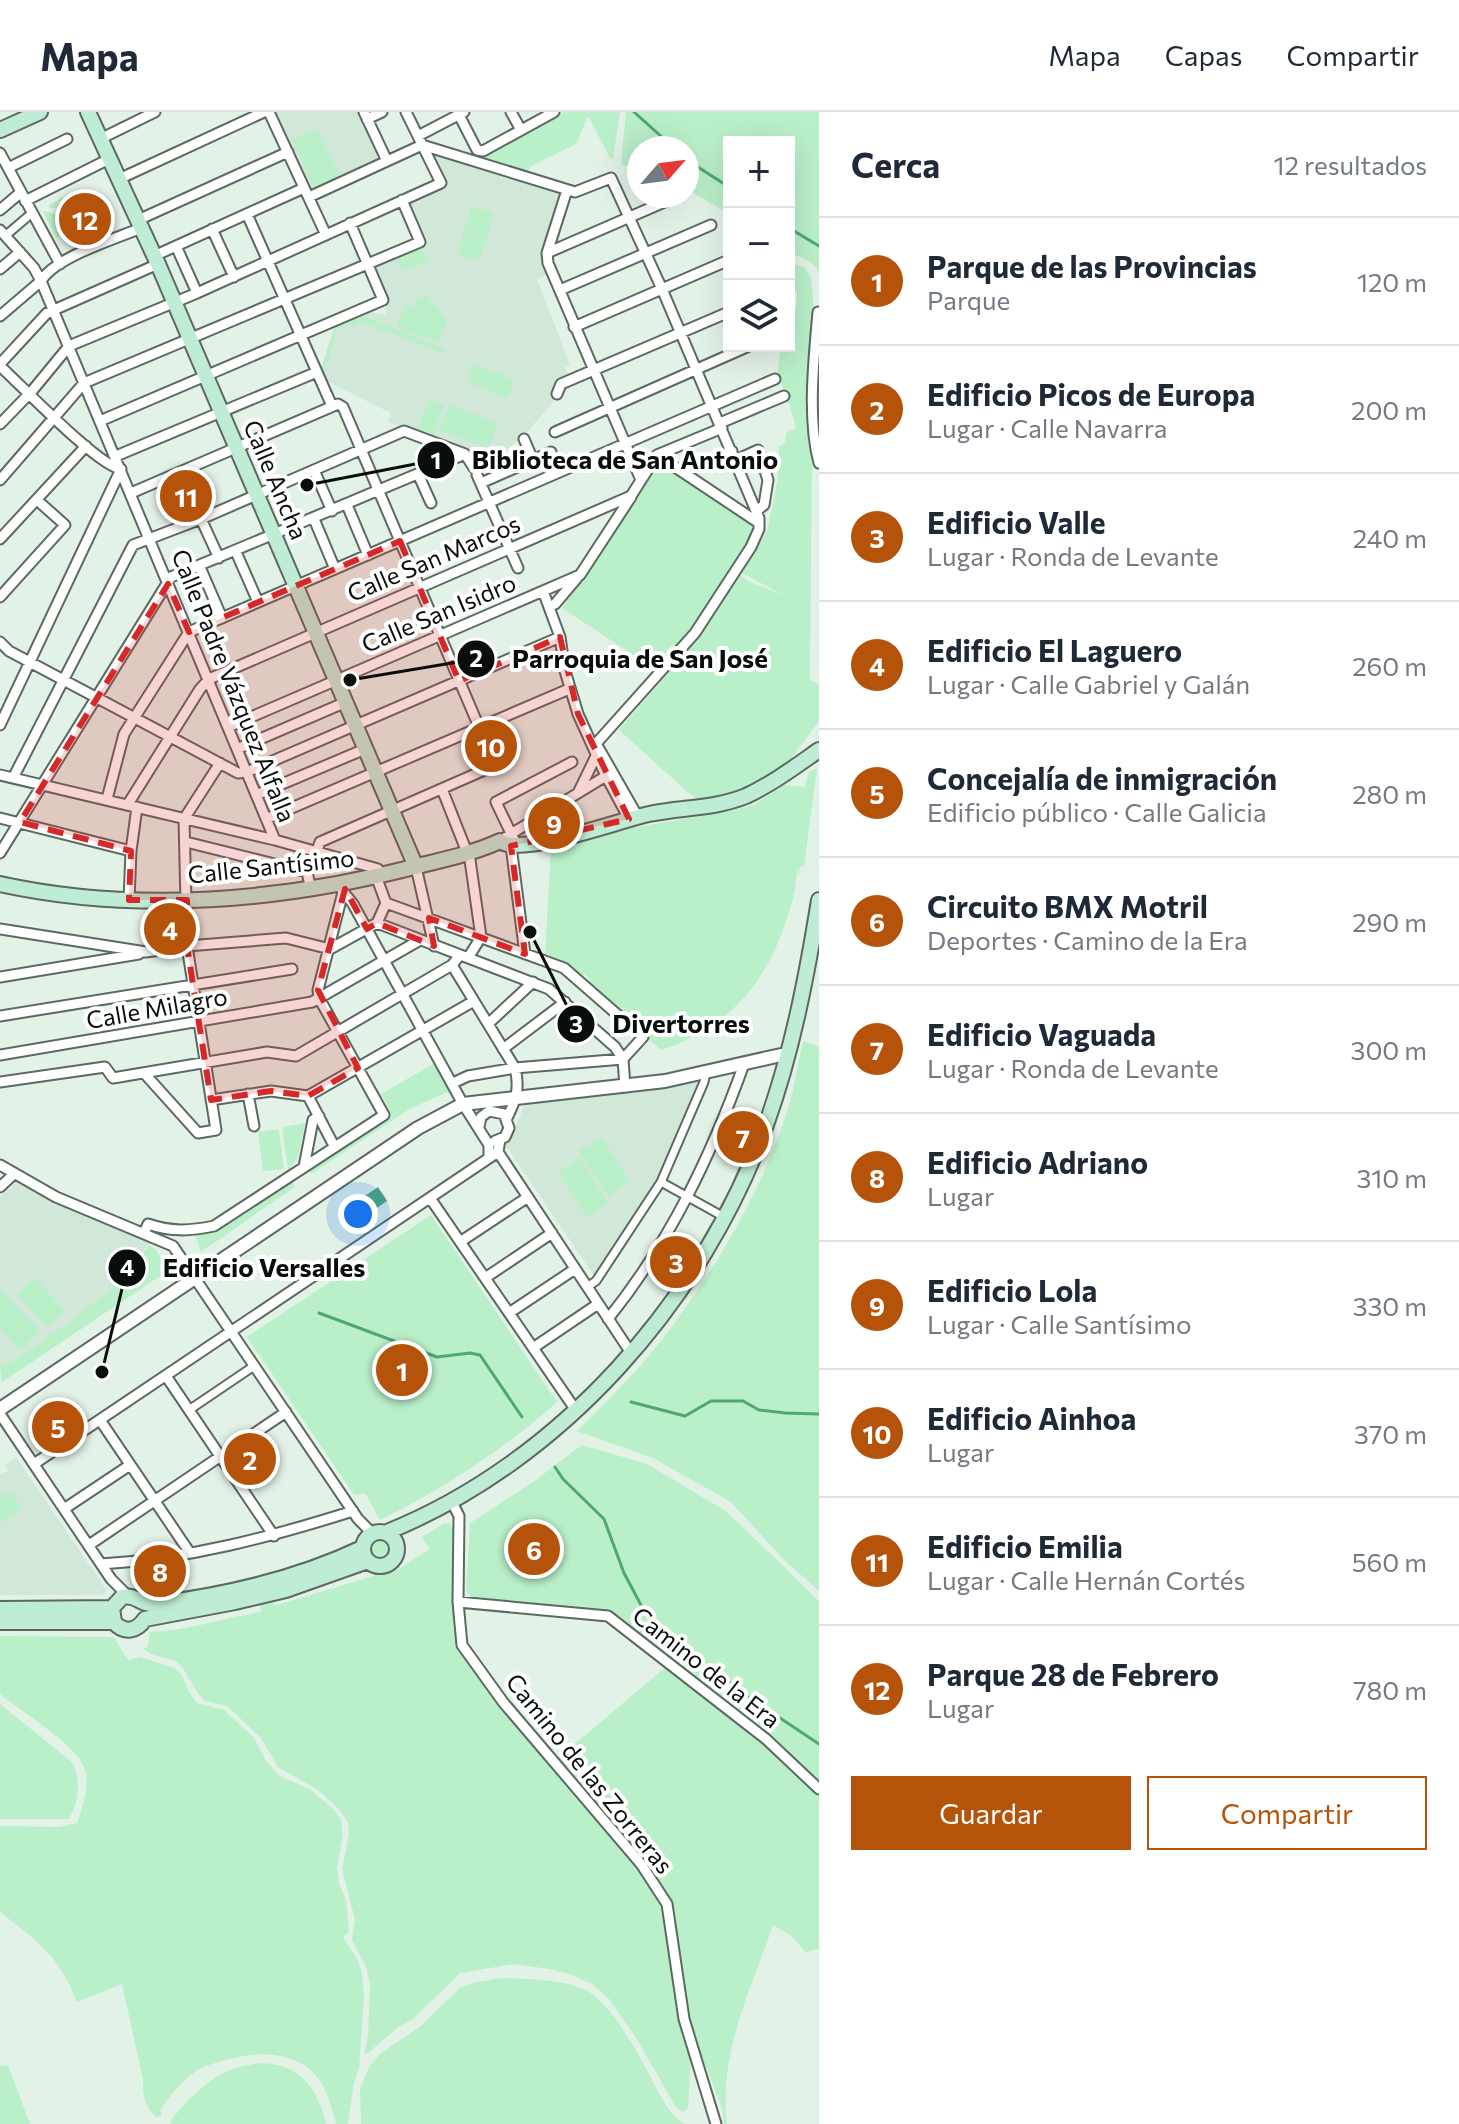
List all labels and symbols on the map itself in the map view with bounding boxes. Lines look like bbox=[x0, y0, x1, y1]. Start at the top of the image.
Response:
north arrow bbox=[627, 136, 699, 208]
pin: 12 bbox=[59, 189, 111, 249]
street label: Calle Ancha bbox=[238, 415, 315, 544]
callout: Biblioteca de San Antonio bbox=[416, 435, 794, 485]
text: Biblioteca de San Antonio bbox=[472, 443, 778, 474]
text: 1 bbox=[431, 445, 441, 474]
pin: 11 bbox=[160, 466, 212, 526]
street label: Calle San Marcos bbox=[343, 508, 524, 607]
street label: Calle Padre Vázquez Alfalla bbox=[166, 545, 302, 826]
street label: Calle San Isidro bbox=[357, 567, 520, 658]
callout: Parroquia de San José bbox=[456, 634, 784, 684]
text: Parroquia de San José bbox=[512, 642, 768, 673]
text: 2 bbox=[469, 643, 483, 672]
pin: 10 bbox=[465, 716, 517, 776]
pin: 9 bbox=[528, 793, 580, 853]
street label: Calle Santísimo bbox=[186, 842, 356, 889]
pin: 4 bbox=[144, 899, 196, 959]
street label: Calle Milagro bbox=[84, 981, 230, 1034]
callout: Divertorres bbox=[556, 999, 766, 1049]
text: Divertorres bbox=[612, 1007, 750, 1038]
text: 3 bbox=[569, 1009, 583, 1038]
pin: 7 bbox=[717, 1107, 769, 1167]
your location bbox=[338, 1194, 378, 1234]
pin: 3 bbox=[650, 1232, 702, 1292]
callout: Edificio Versalles bbox=[107, 1243, 382, 1293]
text: Edificio Versalles bbox=[163, 1251, 365, 1282]
text: 4 bbox=[120, 1252, 135, 1281]
pin: 1 bbox=[376, 1340, 428, 1400]
pin: 5 bbox=[32, 1397, 84, 1457]
pin: 2 bbox=[224, 1429, 276, 1489]
pin: 6 bbox=[508, 1519, 560, 1579]
pin: 8 bbox=[134, 1541, 186, 1601]
street label: Camino de la Era bbox=[627, 1600, 786, 1733]
street label: Camino de las Zorreras bbox=[501, 1667, 680, 1879]

